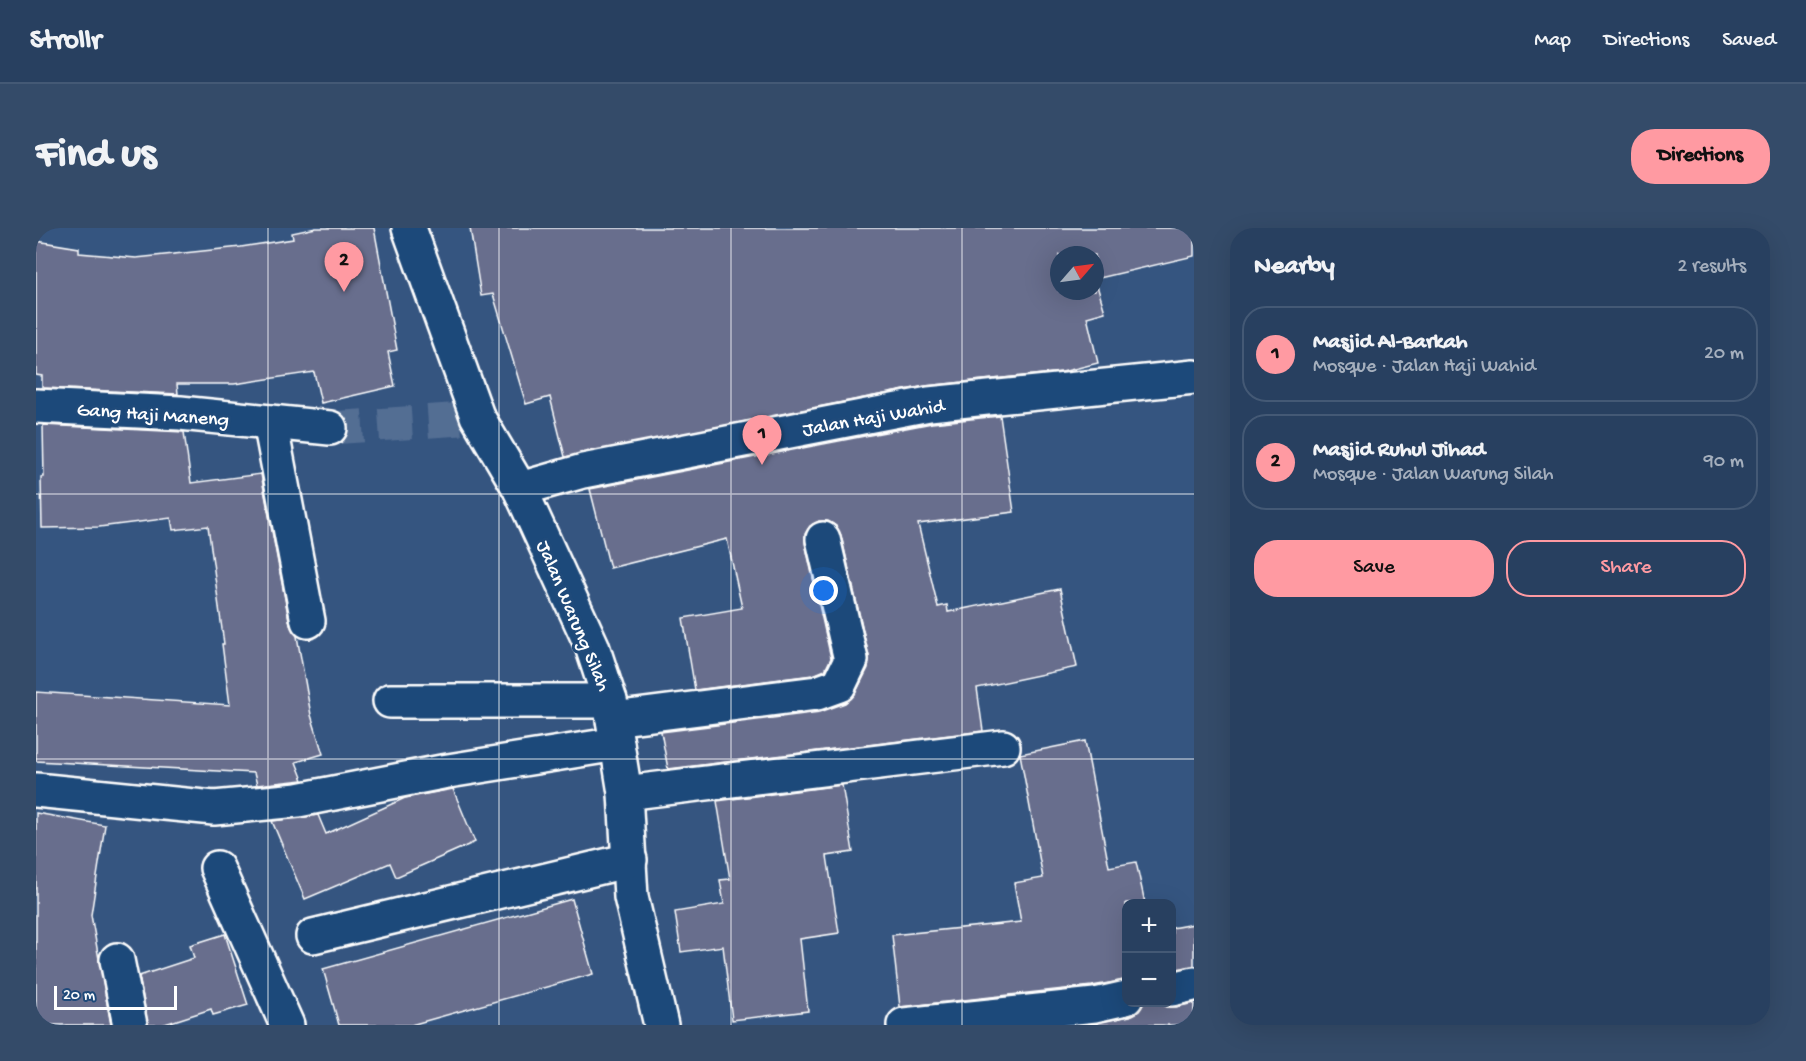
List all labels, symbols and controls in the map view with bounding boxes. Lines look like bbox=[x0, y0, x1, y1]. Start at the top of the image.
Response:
text: Strollr bbox=[30, 25, 101, 58]
text: Map bbox=[1534, 29, 1571, 54]
text: Directions bbox=[1604, 29, 1689, 54]
text: Saved bbox=[1722, 29, 1776, 54]
button: Directions bbox=[1631, 129, 1770, 184]
text: Find us bbox=[36, 132, 156, 181]
pin: 2 bbox=[324, 242, 364, 292]
north arrow bbox=[1050, 246, 1104, 300]
text: Nearby bbox=[1254, 252, 1335, 283]
text: 2 results bbox=[1677, 256, 1746, 279]
text: Masjid Al-Barkah bbox=[1313, 330, 1468, 356]
text: 1 bbox=[1271, 343, 1280, 366]
text: 20 m bbox=[1704, 343, 1744, 366]
text: Mosque · Jalan Haji Wahid bbox=[1313, 356, 1536, 379]
street label: Jalan Haji Wahid bbox=[801, 395, 949, 443]
street label: Gang Haji Maneng bbox=[76, 400, 230, 433]
pin: 1 bbox=[742, 416, 782, 465]
text: Masjid Ruhul Jihad bbox=[1313, 438, 1485, 464]
text: 2 bbox=[1271, 451, 1280, 474]
text: 90 m bbox=[1704, 451, 1744, 474]
text: Mosque · Jalan Warung Silah bbox=[1313, 464, 1554, 487]
street label: Jalan Warung Silah bbox=[530, 538, 614, 695]
button: Save bbox=[1254, 540, 1494, 597]
button: Share bbox=[1506, 540, 1746, 597]
your location bbox=[809, 576, 838, 605]
map controls bbox=[1122, 899, 1176, 1007]
button: + bbox=[1122, 899, 1176, 953]
button: − bbox=[1122, 953, 1176, 1007]
scale bar bbox=[54, 983, 177, 1010]
text: 20 m bbox=[63, 987, 95, 1006]

